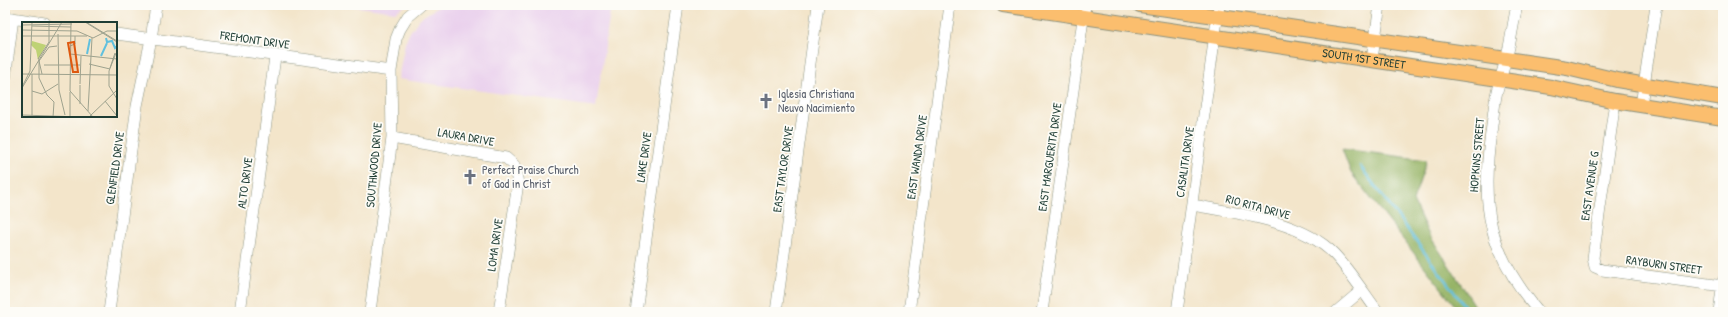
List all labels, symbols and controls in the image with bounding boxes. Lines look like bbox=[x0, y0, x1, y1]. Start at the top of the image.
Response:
inset map bbox=[22, 22, 117, 117]
street label: FREMONT DRIVE bbox=[218, 26, 292, 53]
street label: SOUTH 1ST STREET bbox=[1321, 44, 1407, 73]
place label: Iglesia Christiana Neuvo Nacimiento bbox=[778, 85, 855, 116]
church icon: Iglesia Christiana Neuvo Nacimiento bbox=[757, 92, 775, 110]
street label: EAST MARGUERITA DRIVE bbox=[1033, 101, 1066, 212]
street label: EAST WANDA DRIVE bbox=[902, 113, 931, 200]
street label: HOPKINS STREET bbox=[1465, 117, 1488, 193]
street label: SOUTHWOOD DRIVE bbox=[361, 121, 386, 208]
street label: LAURA DRIVE bbox=[437, 123, 496, 150]
street label: EAST TAYLOR DRIVE bbox=[768, 124, 797, 213]
street label: CASALITA DRIVE bbox=[1171, 125, 1198, 198]
street label: GLENFIELD DRIVE bbox=[101, 130, 128, 205]
street label: LAKE DRIVE bbox=[632, 130, 656, 183]
street label: EAST AVENUE G bbox=[1576, 150, 1603, 222]
street label: ALTO DRIVE bbox=[233, 156, 257, 210]
place label: Perfect Praise Church of God in Christ bbox=[482, 161, 578, 192]
church icon: Perfect Praise Church of God in Christ bbox=[461, 168, 479, 186]
street label: RIO RITA DRIVE bbox=[1224, 190, 1293, 223]
street label: LOMA DRIVE bbox=[482, 217, 507, 272]
street label: RAYBURN STREET bbox=[1625, 251, 1704, 278]

